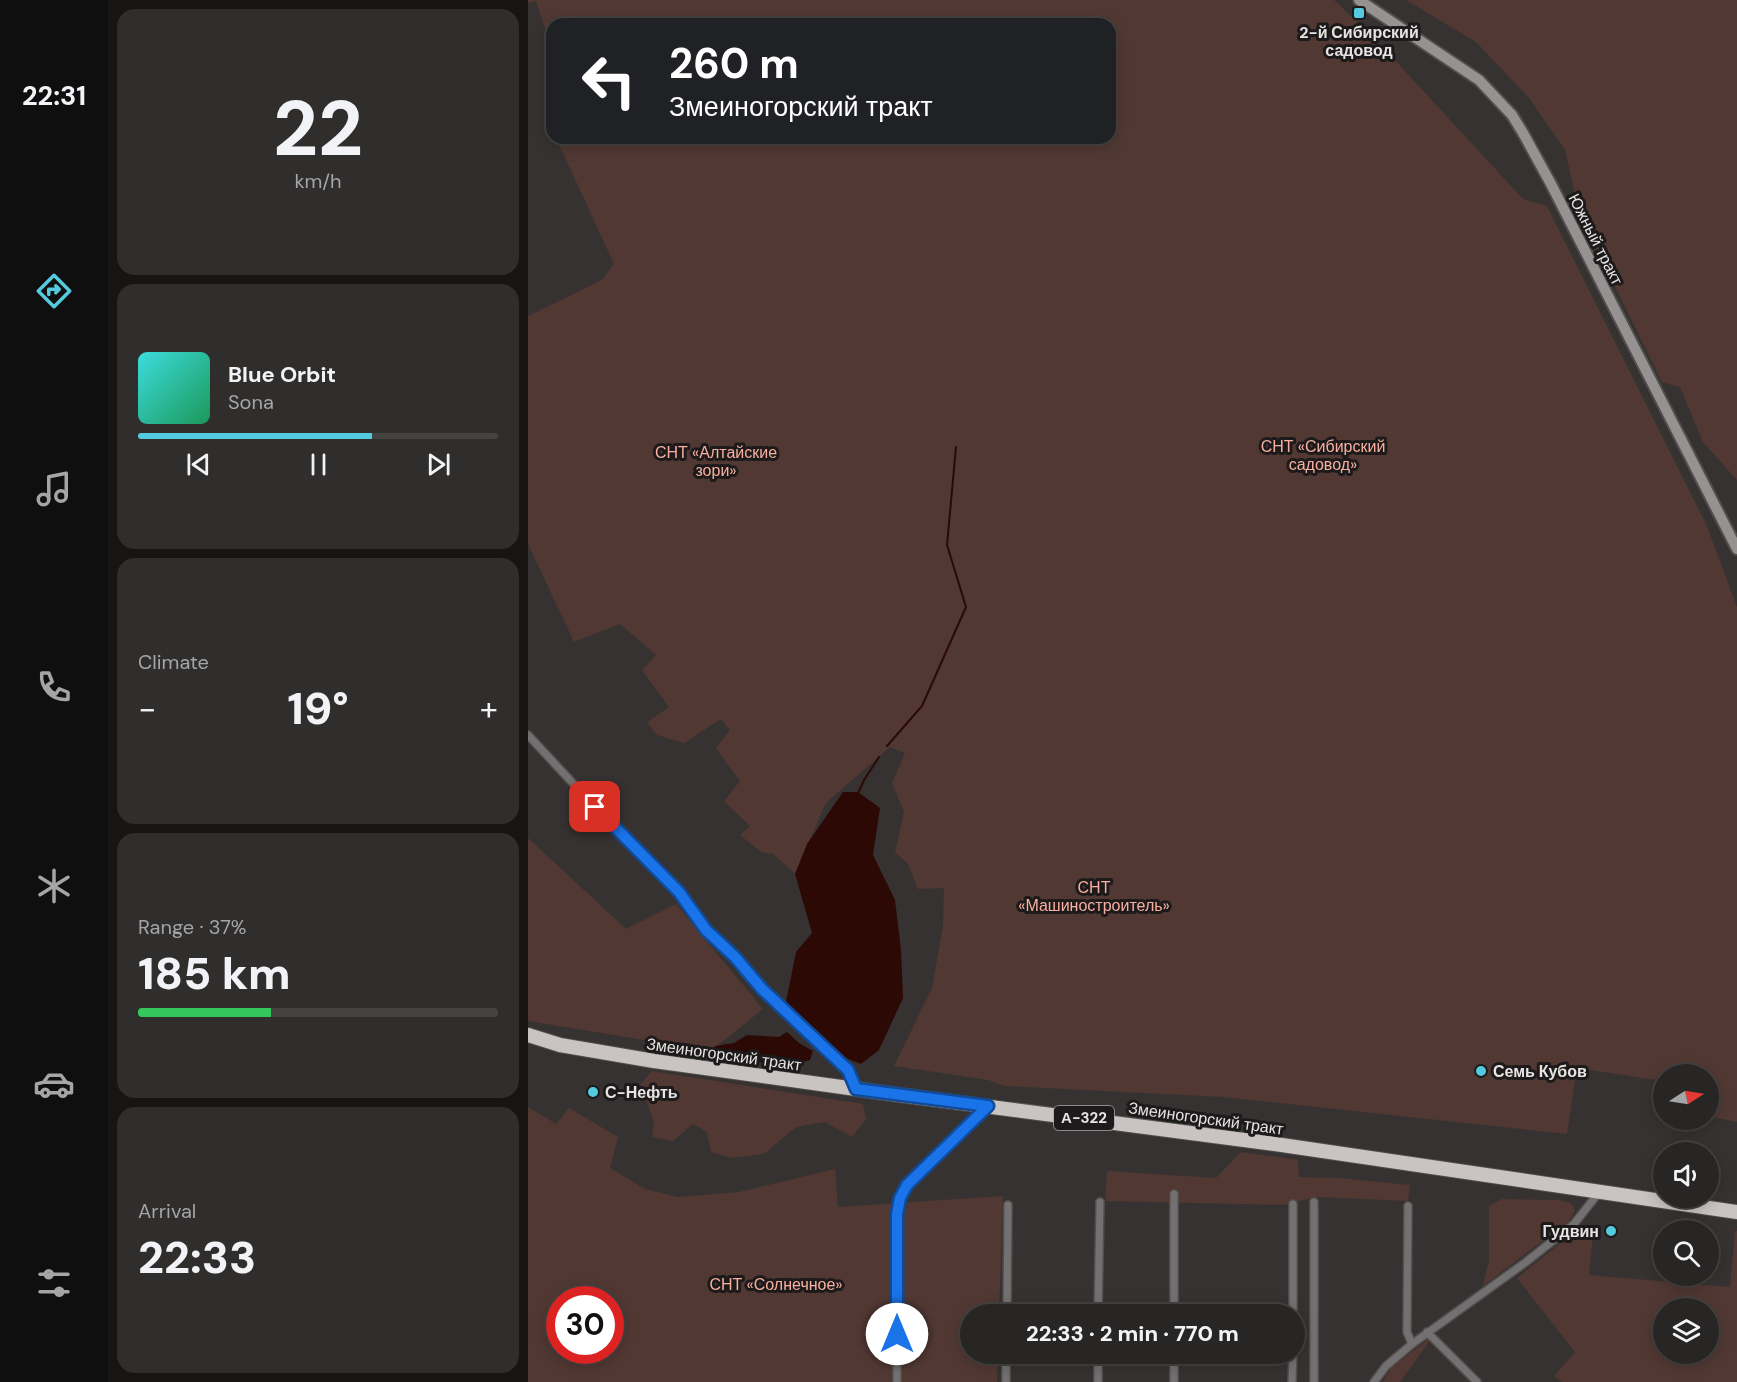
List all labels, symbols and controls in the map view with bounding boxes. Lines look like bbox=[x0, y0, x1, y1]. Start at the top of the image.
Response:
marker: 2-й Сибирский садовод bbox=[1352, 6, 1366, 20]
place label: 2-й Сибирский садовод bbox=[1299, 22, 1419, 61]
text: 260 m bbox=[669, 36, 799, 91]
icon: left bbox=[570, 42, 648, 120]
text: 22:31 bbox=[22, 78, 86, 113]
text: 22 bbox=[273, 78, 363, 179]
text: Змеиногорский тракт bbox=[669, 89, 933, 124]
text: km/h bbox=[294, 168, 342, 194]
street label: Южный тракт bbox=[1563, 190, 1628, 289]
icon: directions bbox=[33, 270, 75, 312]
text: Blue Orbit bbox=[228, 360, 336, 389]
text: Sona bbox=[228, 389, 274, 415]
park label: СНТ «Сибирский садовод» bbox=[1261, 436, 1385, 475]
park label: СНТ «Алтайские зори» bbox=[655, 442, 777, 481]
icon: previous bbox=[182, 448, 215, 481]
icon: pause bbox=[302, 448, 335, 481]
icon: next bbox=[422, 448, 455, 481]
icon: music bbox=[33, 468, 75, 510]
text: Climate bbox=[138, 649, 209, 675]
icon: phone bbox=[33, 666, 75, 708]
text: 19° bbox=[287, 679, 349, 738]
text: − bbox=[138, 687, 156, 730]
text: + bbox=[480, 687, 498, 730]
pin bbox=[569, 781, 620, 832]
icon: arrive bbox=[578, 790, 611, 823]
icon: climate bbox=[33, 865, 75, 907]
park label: СНТ «Машиностроитель» bbox=[1018, 877, 1170, 916]
text: Range · 37% bbox=[138, 914, 247, 940]
text: 185 km bbox=[138, 944, 291, 1003]
street label: Змеиногорский тракт bbox=[645, 1033, 803, 1076]
place label: Семь Кубов bbox=[1493, 1061, 1587, 1082]
icon: car bbox=[33, 1063, 75, 1105]
marker: Семь Кубов bbox=[1474, 1064, 1488, 1078]
north arrow bbox=[1653, 1064, 1719, 1130]
map controls bbox=[1653, 1064, 1719, 1364]
place label: С-Нефть bbox=[605, 1082, 678, 1103]
marker: С-Нефть bbox=[586, 1085, 600, 1099]
street label: Змеиногорский тракт bbox=[1127, 1097, 1285, 1140]
road number: А-322 bbox=[1054, 1106, 1114, 1130]
button: sound bbox=[1653, 1142, 1719, 1208]
text: Arrival bbox=[138, 1198, 196, 1224]
button: search bbox=[1653, 1220, 1719, 1286]
place label: Гудвин bbox=[1543, 1221, 1599, 1242]
marker: Гудвин bbox=[1604, 1224, 1618, 1238]
text: 22:33 bbox=[138, 1228, 256, 1287]
icon: filters bbox=[33, 1262, 75, 1304]
park label: СНТ «Солнечное» bbox=[709, 1274, 843, 1295]
speed limit sign: 30 bbox=[546, 1286, 624, 1364]
button: layers bbox=[1653, 1298, 1719, 1364]
position arrow bbox=[865, 1302, 929, 1366]
text: 22:33 · 2 min · 770 m bbox=[1026, 1319, 1239, 1348]

